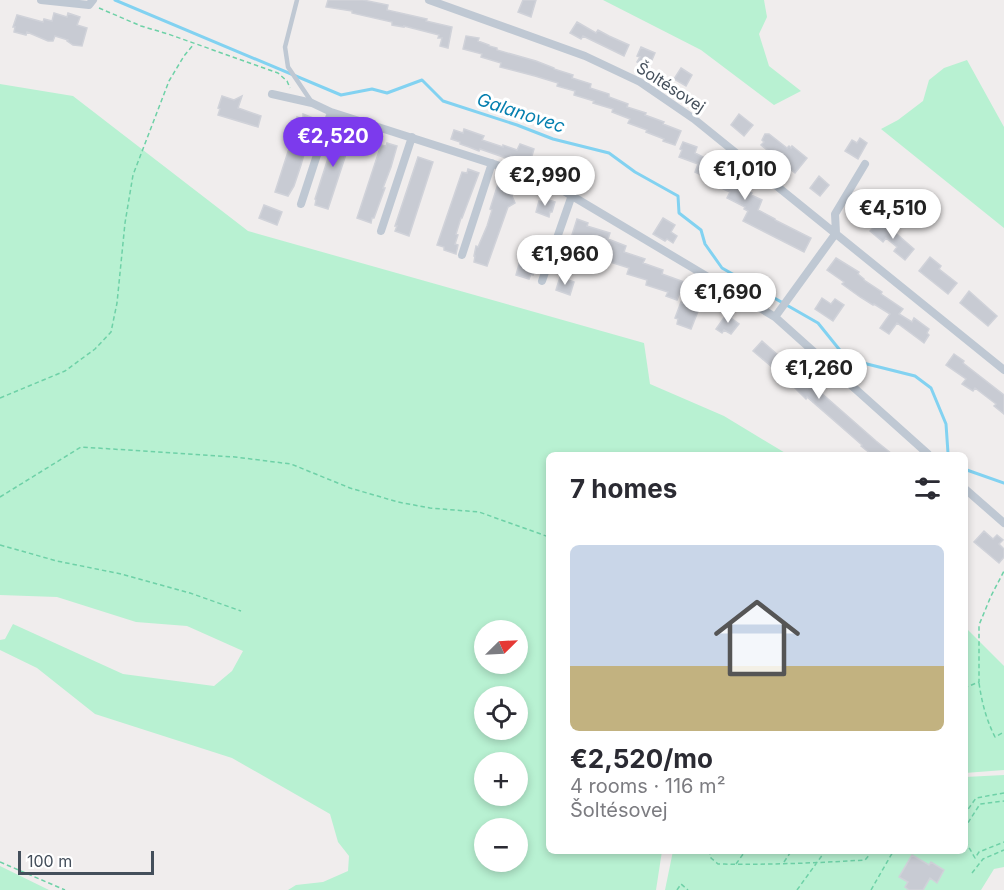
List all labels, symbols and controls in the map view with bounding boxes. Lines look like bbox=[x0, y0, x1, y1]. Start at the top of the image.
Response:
street label: Šoltésovej bbox=[633, 57, 709, 117]
water label: Galanovec bbox=[474, 88, 568, 137]
pin: €2,520 bbox=[284, 117, 382, 168]
text: €2,520 bbox=[297, 124, 369, 148]
pin: €1,010 bbox=[696, 150, 794, 201]
pin: €2,990 bbox=[496, 156, 594, 207]
text: €1,010 bbox=[713, 157, 777, 181]
text: €2,990 bbox=[509, 163, 581, 187]
pin: €4,510 bbox=[844, 189, 942, 240]
text: €4,510 bbox=[859, 196, 927, 220]
pin: €1,960 bbox=[516, 235, 614, 286]
text: €1,960 bbox=[531, 242, 599, 266]
pin: €1,690 bbox=[679, 273, 777, 324]
text: €1,690 bbox=[694, 280, 762, 304]
pin: €1,260 bbox=[770, 349, 868, 400]
text: €1,260 bbox=[785, 356, 853, 380]
icon: filters bbox=[911, 472, 944, 505]
text: 7 homes bbox=[570, 473, 677, 504]
icon: home bbox=[703, 584, 811, 692]
north arrow bbox=[474, 620, 528, 674]
map controls bbox=[474, 620, 528, 872]
button: locate bbox=[474, 686, 528, 740]
text: €2,520/mo bbox=[570, 743, 713, 774]
button: + bbox=[474, 752, 528, 806]
text: 4 rooms · 116 m² bbox=[570, 774, 725, 798]
text: Šoltésovej bbox=[570, 798, 667, 822]
button: − bbox=[474, 818, 528, 872]
scale bar bbox=[18, 848, 154, 876]
text: 100 m bbox=[27, 851, 72, 871]

